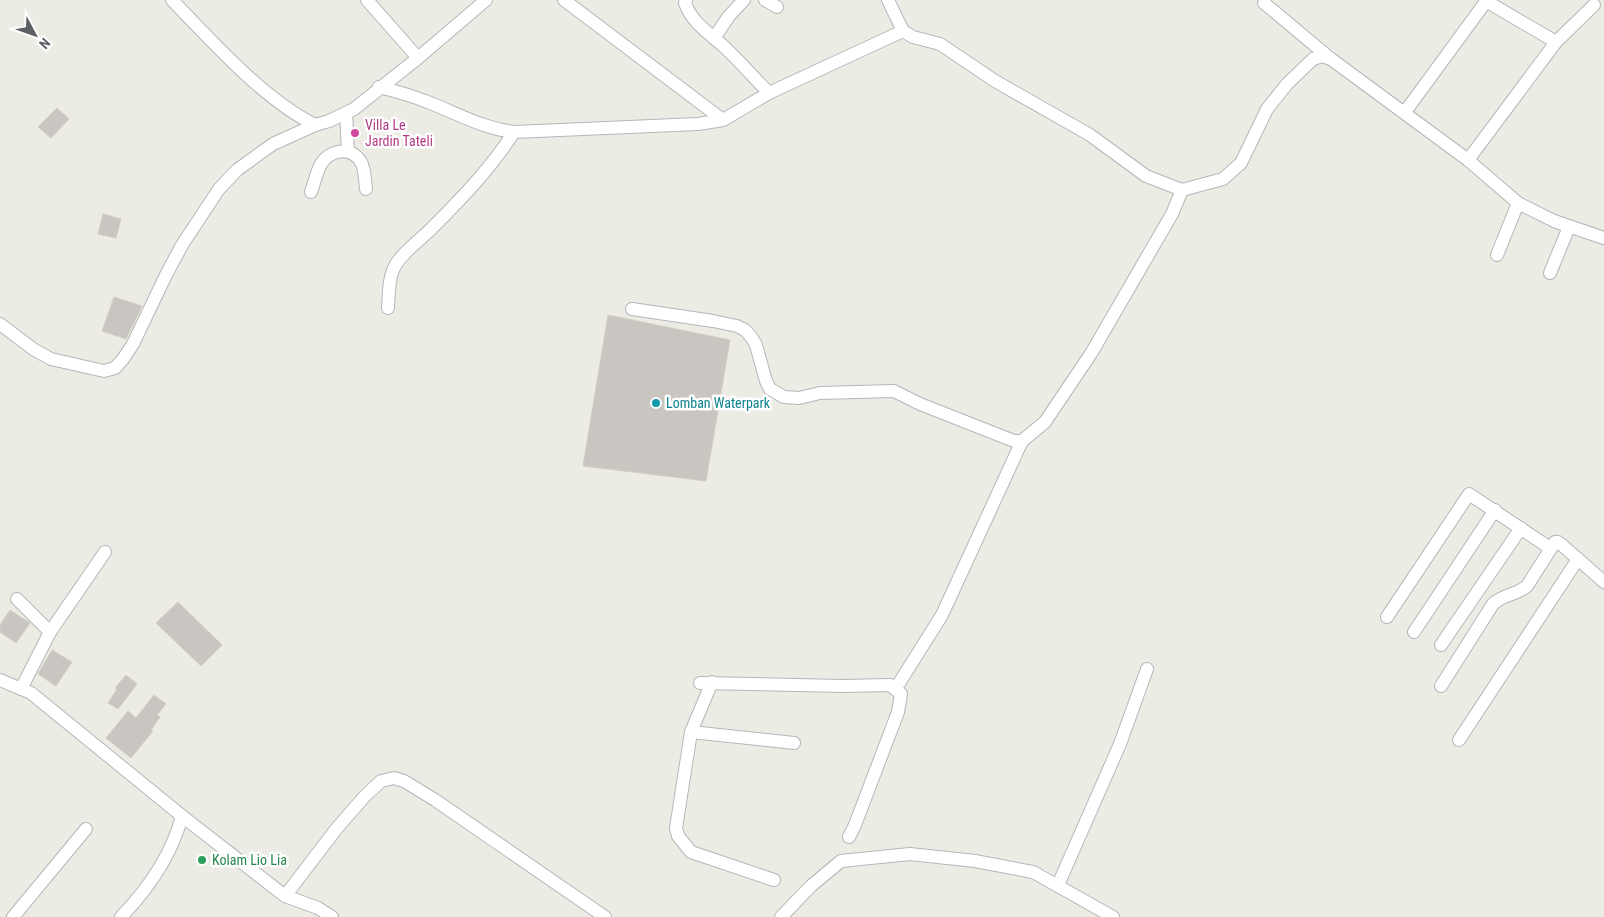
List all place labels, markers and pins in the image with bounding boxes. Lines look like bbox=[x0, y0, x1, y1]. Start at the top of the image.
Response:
place label: Villa Le Jardin Tateli bbox=[365, 117, 433, 149]
marker: Villa Le Jardin Tateli bbox=[349, 127, 361, 139]
place label: Lomban Waterpark bbox=[666, 395, 771, 411]
marker: Lomban Waterpark bbox=[650, 397, 662, 409]
place label: Kolam Lio Lia bbox=[212, 852, 287, 868]
marker: Kolam Lio Lia bbox=[196, 854, 208, 866]

